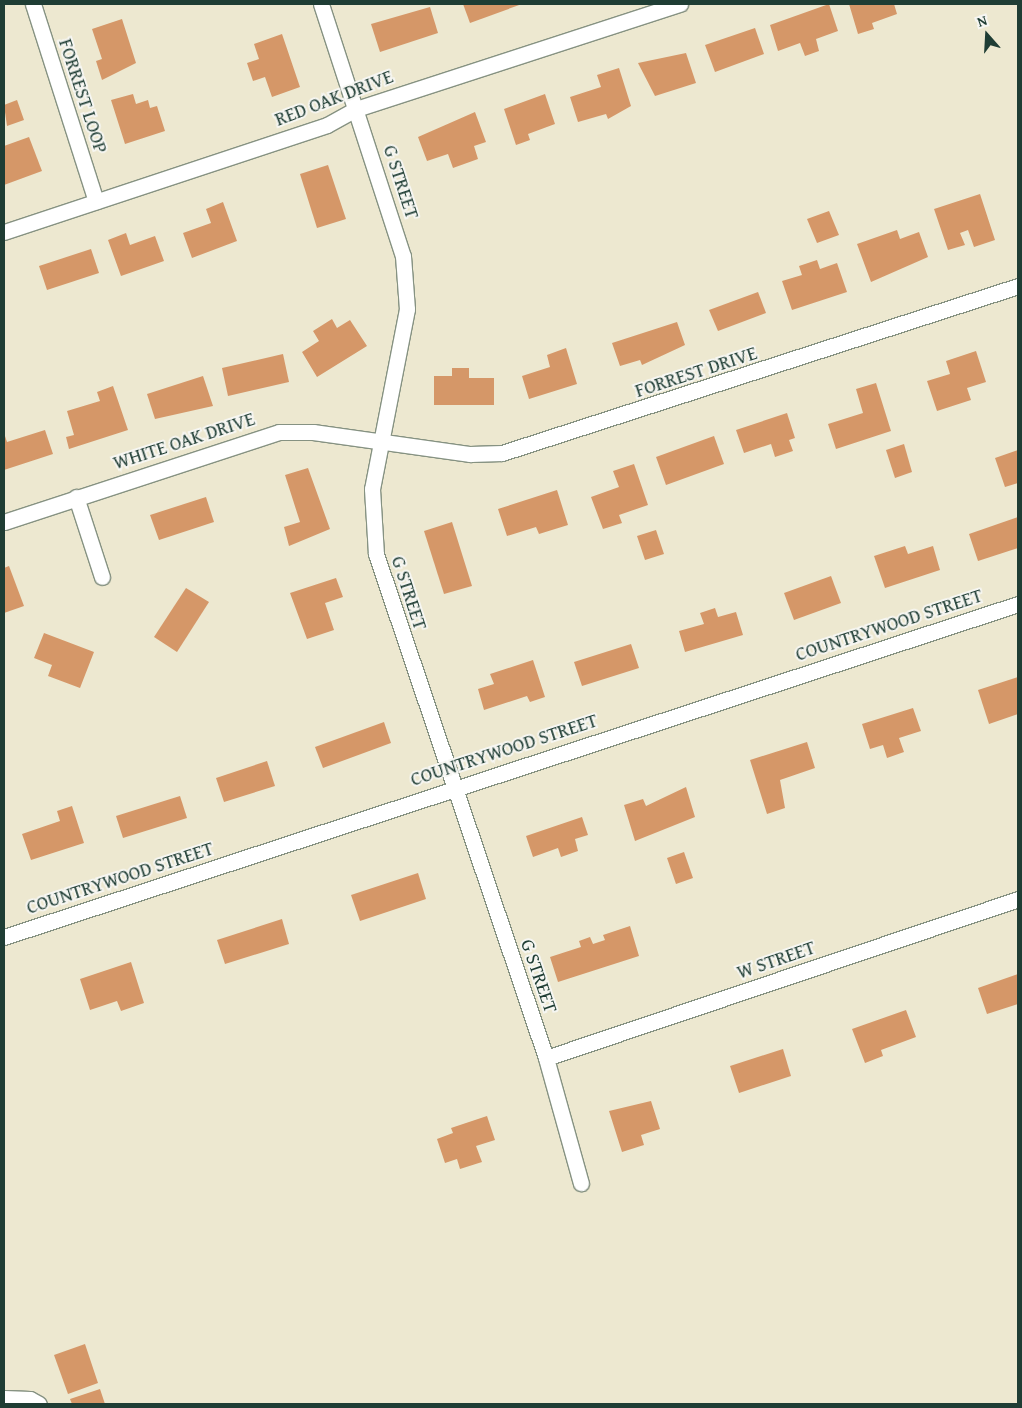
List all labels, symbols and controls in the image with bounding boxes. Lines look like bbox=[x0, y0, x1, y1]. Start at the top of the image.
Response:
north arrow bbox=[962, 10, 1012, 60]
text: N bbox=[974, 10, 990, 32]
street label: FORREST LOOP bbox=[54, 36, 112, 156]
street label: RED OAK DRIVE bbox=[272, 65, 396, 131]
street label: G STREET bbox=[378, 142, 424, 222]
street label: FORREST DRIVE bbox=[632, 342, 760, 402]
street label: WHITE OAK DRIVE bbox=[110, 407, 258, 475]
street label: G STREET bbox=[386, 553, 432, 633]
street label: COUNTRYWOOD STREET bbox=[793, 584, 985, 666]
street label: COUNTRYWOOD STREET bbox=[408, 709, 600, 791]
street label: COUNTRYWOOD STREET bbox=[24, 837, 216, 919]
street label: G STREET bbox=[516, 936, 562, 1016]
street label: W STREET bbox=[734, 936, 818, 984]

